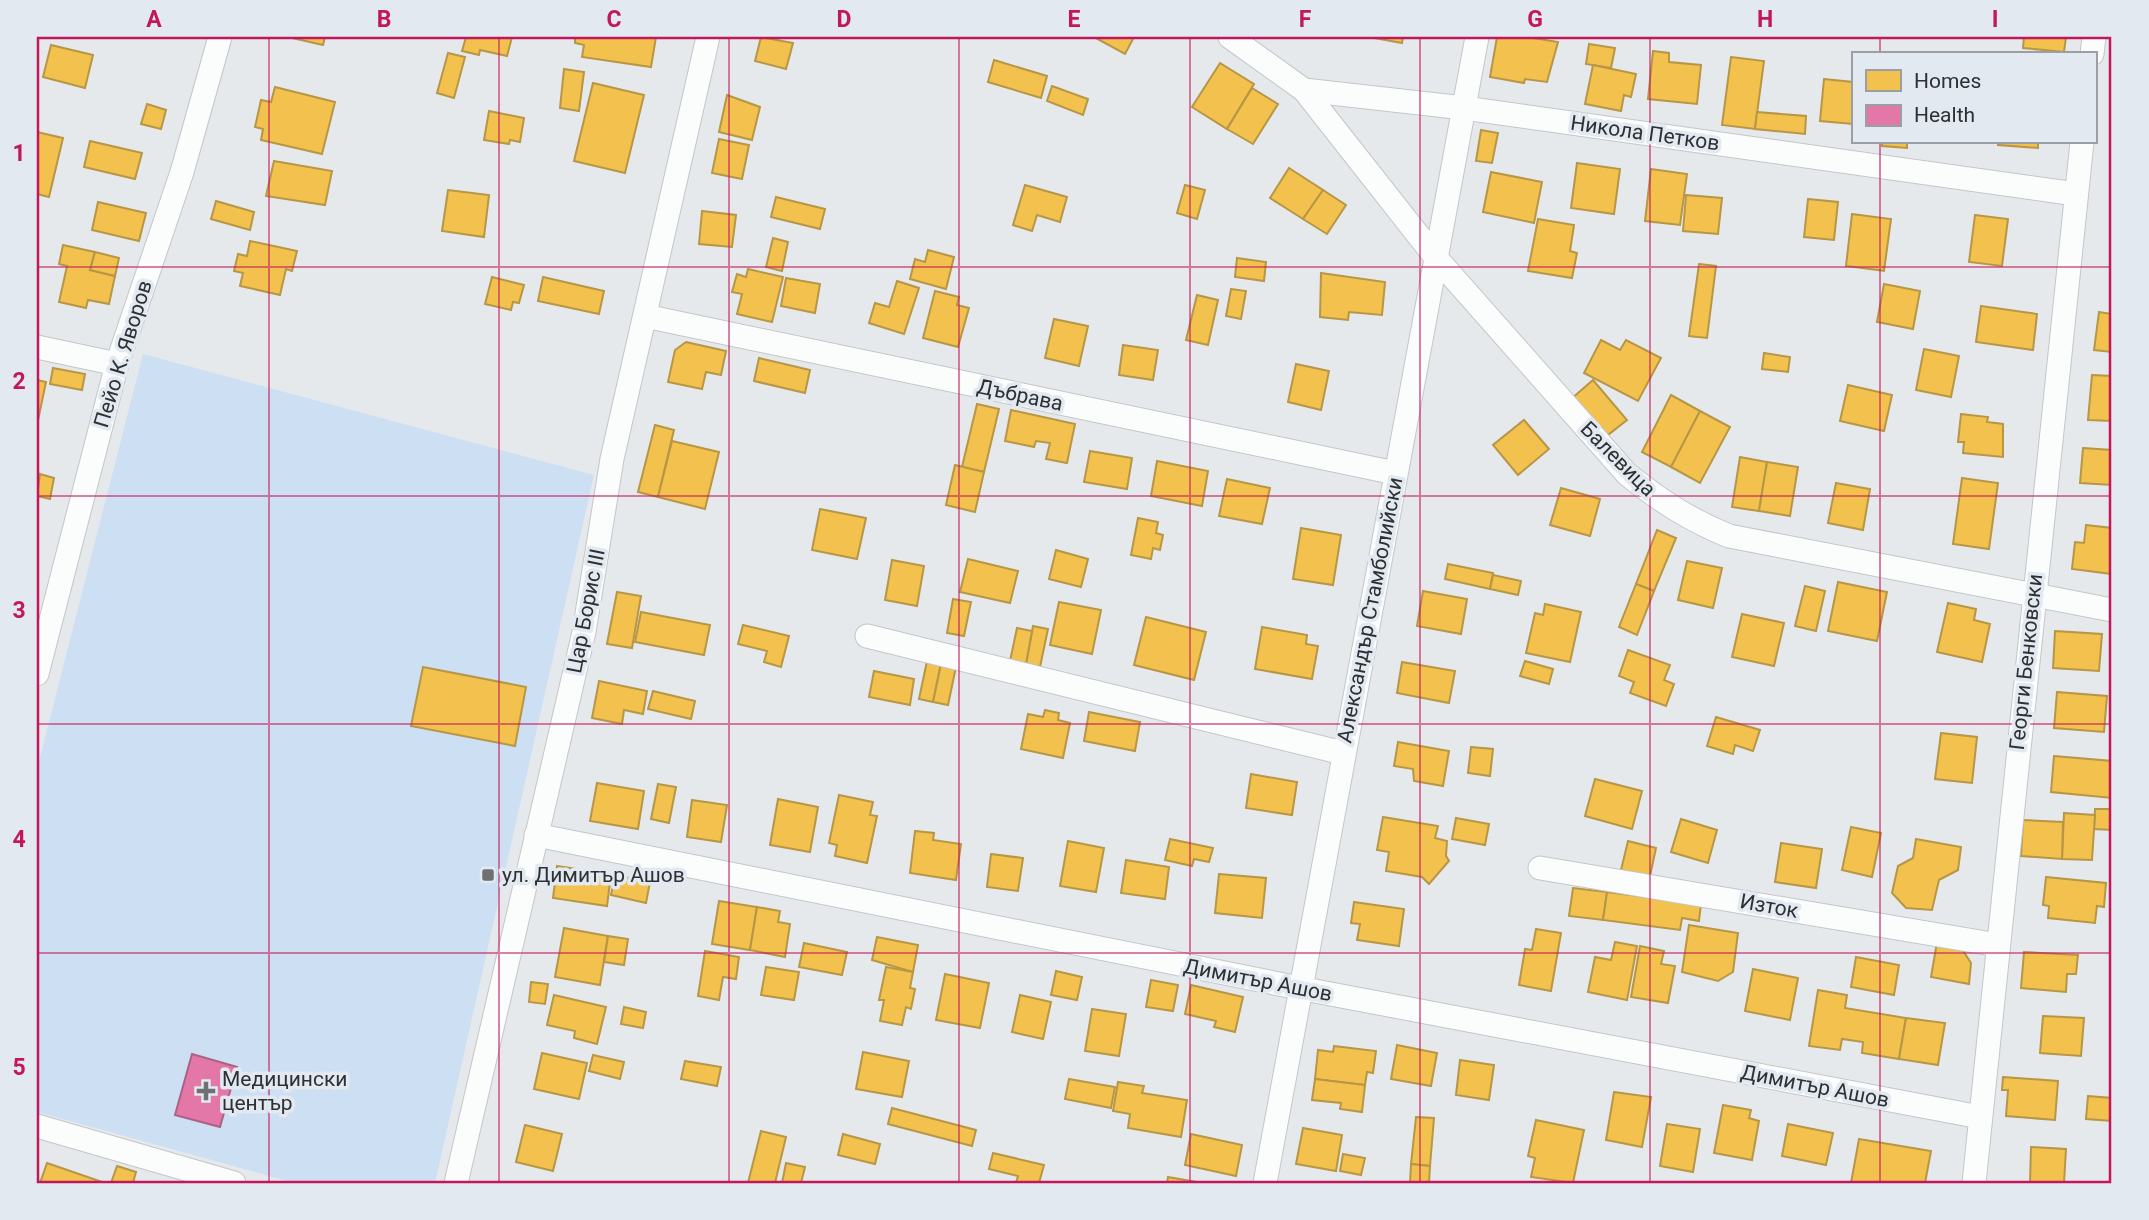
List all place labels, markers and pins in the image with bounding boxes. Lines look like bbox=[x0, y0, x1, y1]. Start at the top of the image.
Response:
place label: ул. Димитър Ашов bbox=[502, 863, 685, 887]
marker: ул. Димитър Ашов bbox=[480, 867, 496, 883]
place label: Медицински център bbox=[222, 1067, 347, 1115]
marker: Медицински център bbox=[196, 1081, 216, 1101]

